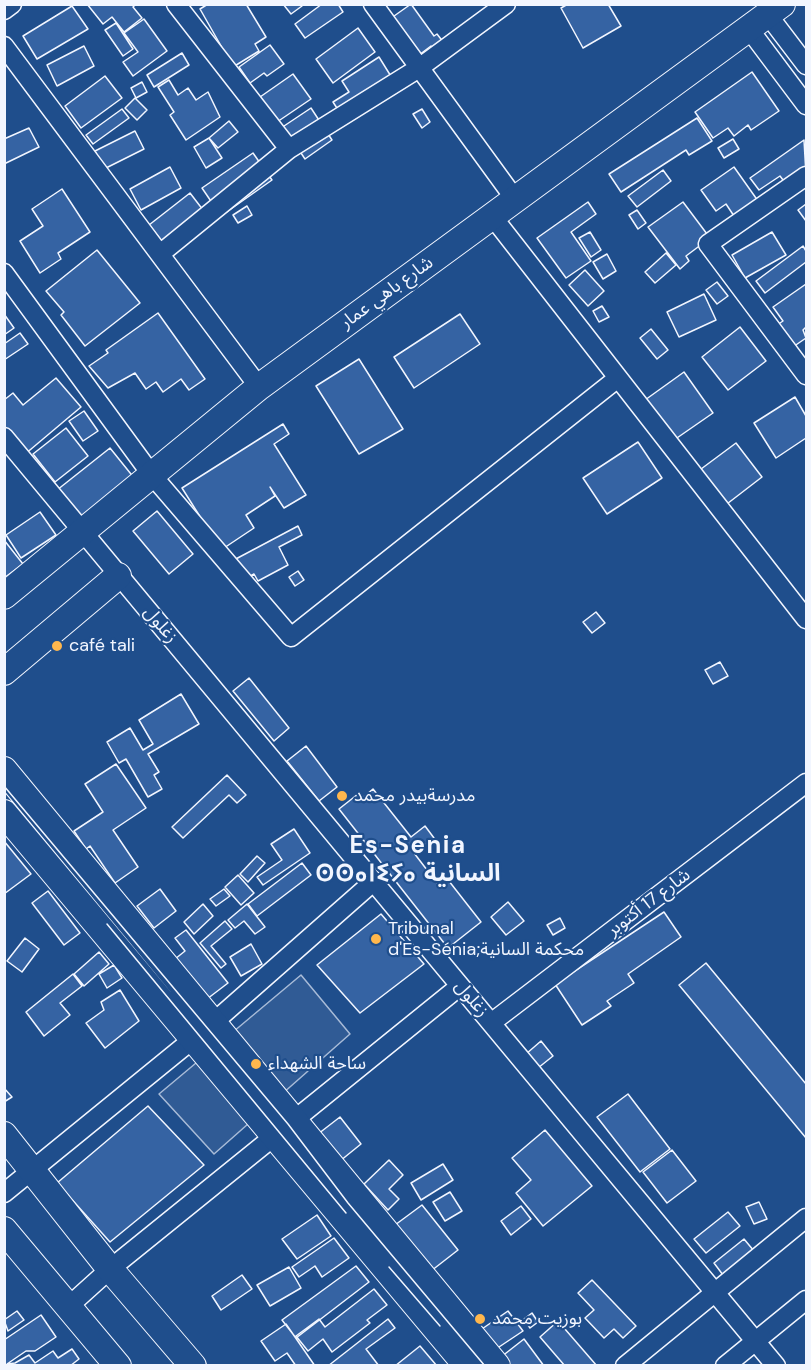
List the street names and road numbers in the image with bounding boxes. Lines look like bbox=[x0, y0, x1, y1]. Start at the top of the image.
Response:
street label: شارع باهي عمار bbox=[336, 252, 438, 334]
street label: زغلول bbox=[138, 602, 182, 648]
street label: شارع 17 أكتوبر bbox=[603, 865, 695, 941]
street label: زغلول bbox=[449, 976, 493, 1022]

